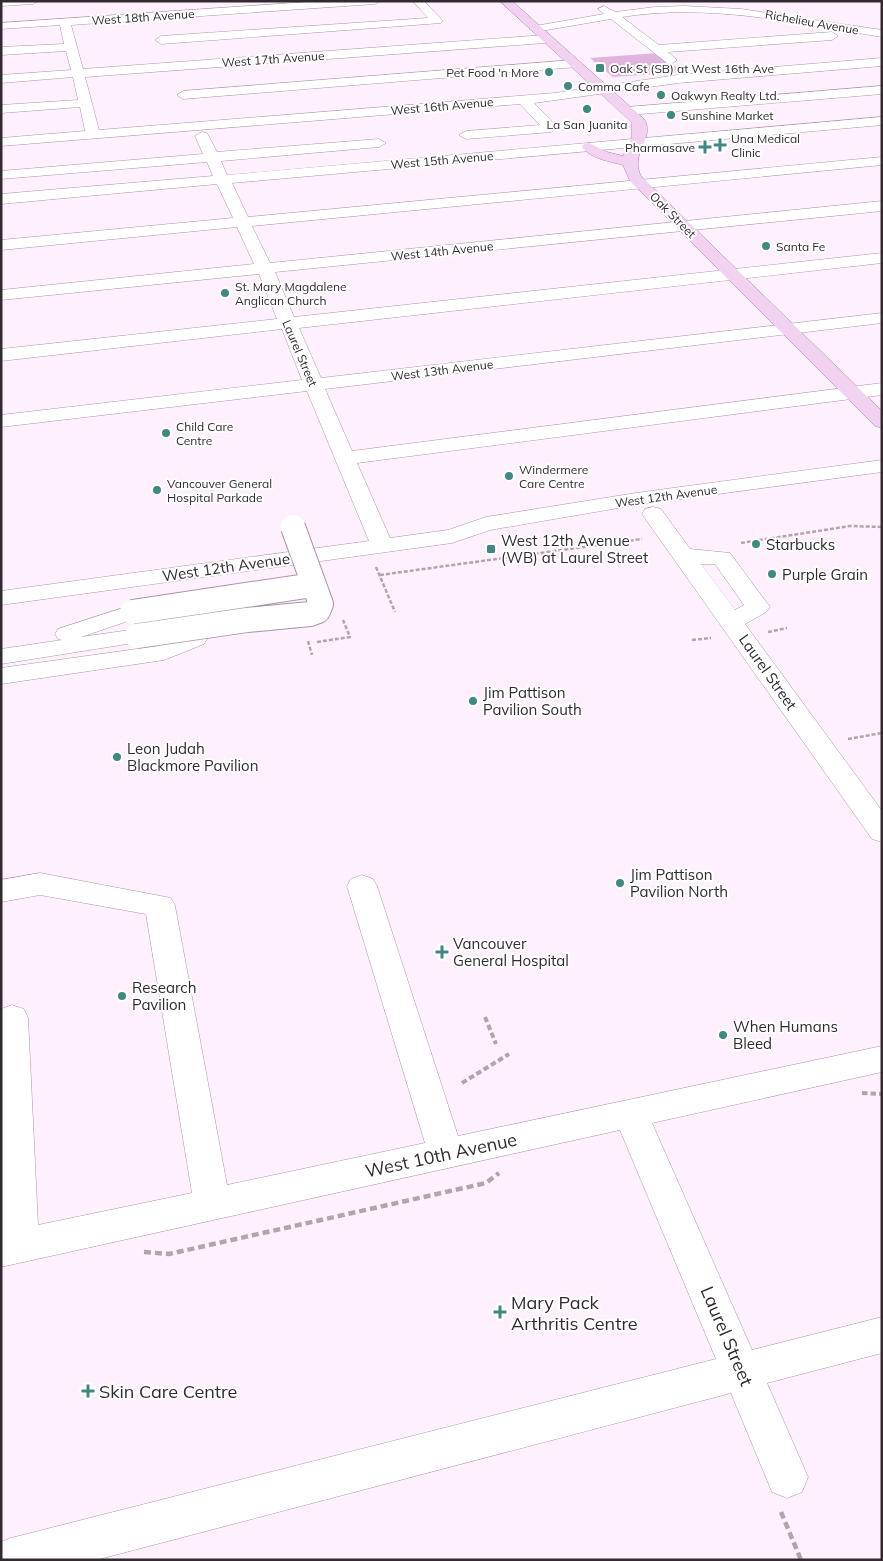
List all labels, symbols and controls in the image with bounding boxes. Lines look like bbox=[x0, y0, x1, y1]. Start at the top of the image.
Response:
street label: West 18th Avenue bbox=[91, 6, 195, 28]
street label: Richelieu Avenue bbox=[764, 6, 860, 38]
street label: West 17th Avenue bbox=[221, 48, 325, 70]
place label: Oak St (SB) at West 16th Ave bbox=[610, 61, 774, 76]
marker: Oak St (SB) at West 16th Ave bbox=[594, 62, 606, 74]
place label: Pet Food 'n More bbox=[446, 65, 539, 80]
marker: Pet Food 'n More bbox=[543, 66, 555, 78]
place label: Comma Cafe bbox=[578, 79, 650, 94]
marker: Comma Cafe bbox=[562, 80, 574, 92]
place label: Oakwyn Realty Ltd. bbox=[671, 88, 779, 103]
marker: Oakwyn Realty Ltd. bbox=[655, 89, 667, 101]
street label: West 16th Avenue bbox=[390, 94, 494, 118]
marker: La San Juanita bbox=[581, 103, 593, 115]
place label: Sunshine Market bbox=[681, 108, 774, 123]
marker: Sunshine Market bbox=[665, 109, 677, 121]
place label: La San Juanita bbox=[546, 117, 628, 132]
place label: Una Medical Clinic bbox=[731, 131, 800, 160]
marker: Una Medical Clinic bbox=[713, 138, 727, 152]
place label: Pharmasave bbox=[625, 140, 695, 155]
marker: Pharmasave bbox=[699, 141, 711, 153]
street label: West 15th Avenue bbox=[390, 148, 494, 172]
street label: Oak Street bbox=[647, 189, 699, 241]
street label: West 14th Avenue bbox=[390, 238, 494, 264]
place label: Santa Fe bbox=[776, 239, 825, 254]
marker: Santa Fe bbox=[760, 240, 772, 252]
place label: St. Mary Magdalene Anglican Church bbox=[235, 279, 346, 308]
marker: St. Mary Magdalene Anglican Church bbox=[219, 287, 231, 299]
street label: Laurel Street bbox=[279, 318, 321, 388]
street label: West 13th Avenue bbox=[390, 356, 494, 384]
place label: Child Care Centre bbox=[176, 419, 233, 448]
marker: Child Care Centre bbox=[160, 427, 172, 439]
place label: Windermere Care Centre bbox=[519, 462, 588, 491]
marker: Windermere Care Centre bbox=[503, 470, 515, 482]
place label: Vancouver General Hospital Parkade bbox=[167, 476, 272, 505]
street label: West 12th Avenue bbox=[614, 481, 718, 511]
marker: Vancouver General Hospital Parkade bbox=[151, 484, 163, 496]
place label: West 12th Avenue (WB) at Laurel Street bbox=[501, 531, 648, 567]
place label: Starbucks bbox=[766, 535, 835, 554]
marker: Starbucks bbox=[750, 538, 762, 550]
marker: West 12th Avenue (WB) at Laurel Street bbox=[485, 543, 497, 555]
street label: West 12th Avenue bbox=[161, 549, 291, 585]
place label: Purple Grain bbox=[782, 565, 868, 584]
marker: Purple Grain bbox=[766, 568, 778, 580]
street label: Laurel Street bbox=[735, 630, 801, 714]
place label: Jim Pattison Pavilion South bbox=[483, 683, 582, 719]
marker: Jim Pattison Pavilion South bbox=[467, 695, 479, 707]
place label: Leon Judah Blackmore Pavilion bbox=[127, 739, 258, 775]
marker: Leon Judah Blackmore Pavilion bbox=[111, 751, 123, 763]
place label: Jim Pattison Pavilion North bbox=[630, 865, 728, 901]
marker: Jim Pattison Pavilion North bbox=[614, 877, 626, 889]
place label: Vancouver General Hospital bbox=[453, 934, 569, 970]
marker: Vancouver General Hospital bbox=[435, 945, 449, 959]
place label: Research Pavilion bbox=[132, 978, 197, 1014]
marker: Research Pavilion bbox=[116, 990, 128, 1002]
place label: When Humans Bleed bbox=[733, 1017, 838, 1053]
marker: When Humans Bleed bbox=[717, 1029, 729, 1041]
street label: West 10th Avenue bbox=[363, 1128, 519, 1182]
street label: Laurel Street bbox=[696, 1283, 758, 1389]
place label: Mary Pack Arthritis Centre bbox=[511, 1291, 638, 1335]
marker: Mary Pack Arthritis Centre bbox=[493, 1305, 507, 1319]
place label: Skin Care Centre bbox=[99, 1380, 237, 1403]
marker: Skin Care Centre bbox=[81, 1384, 95, 1398]

